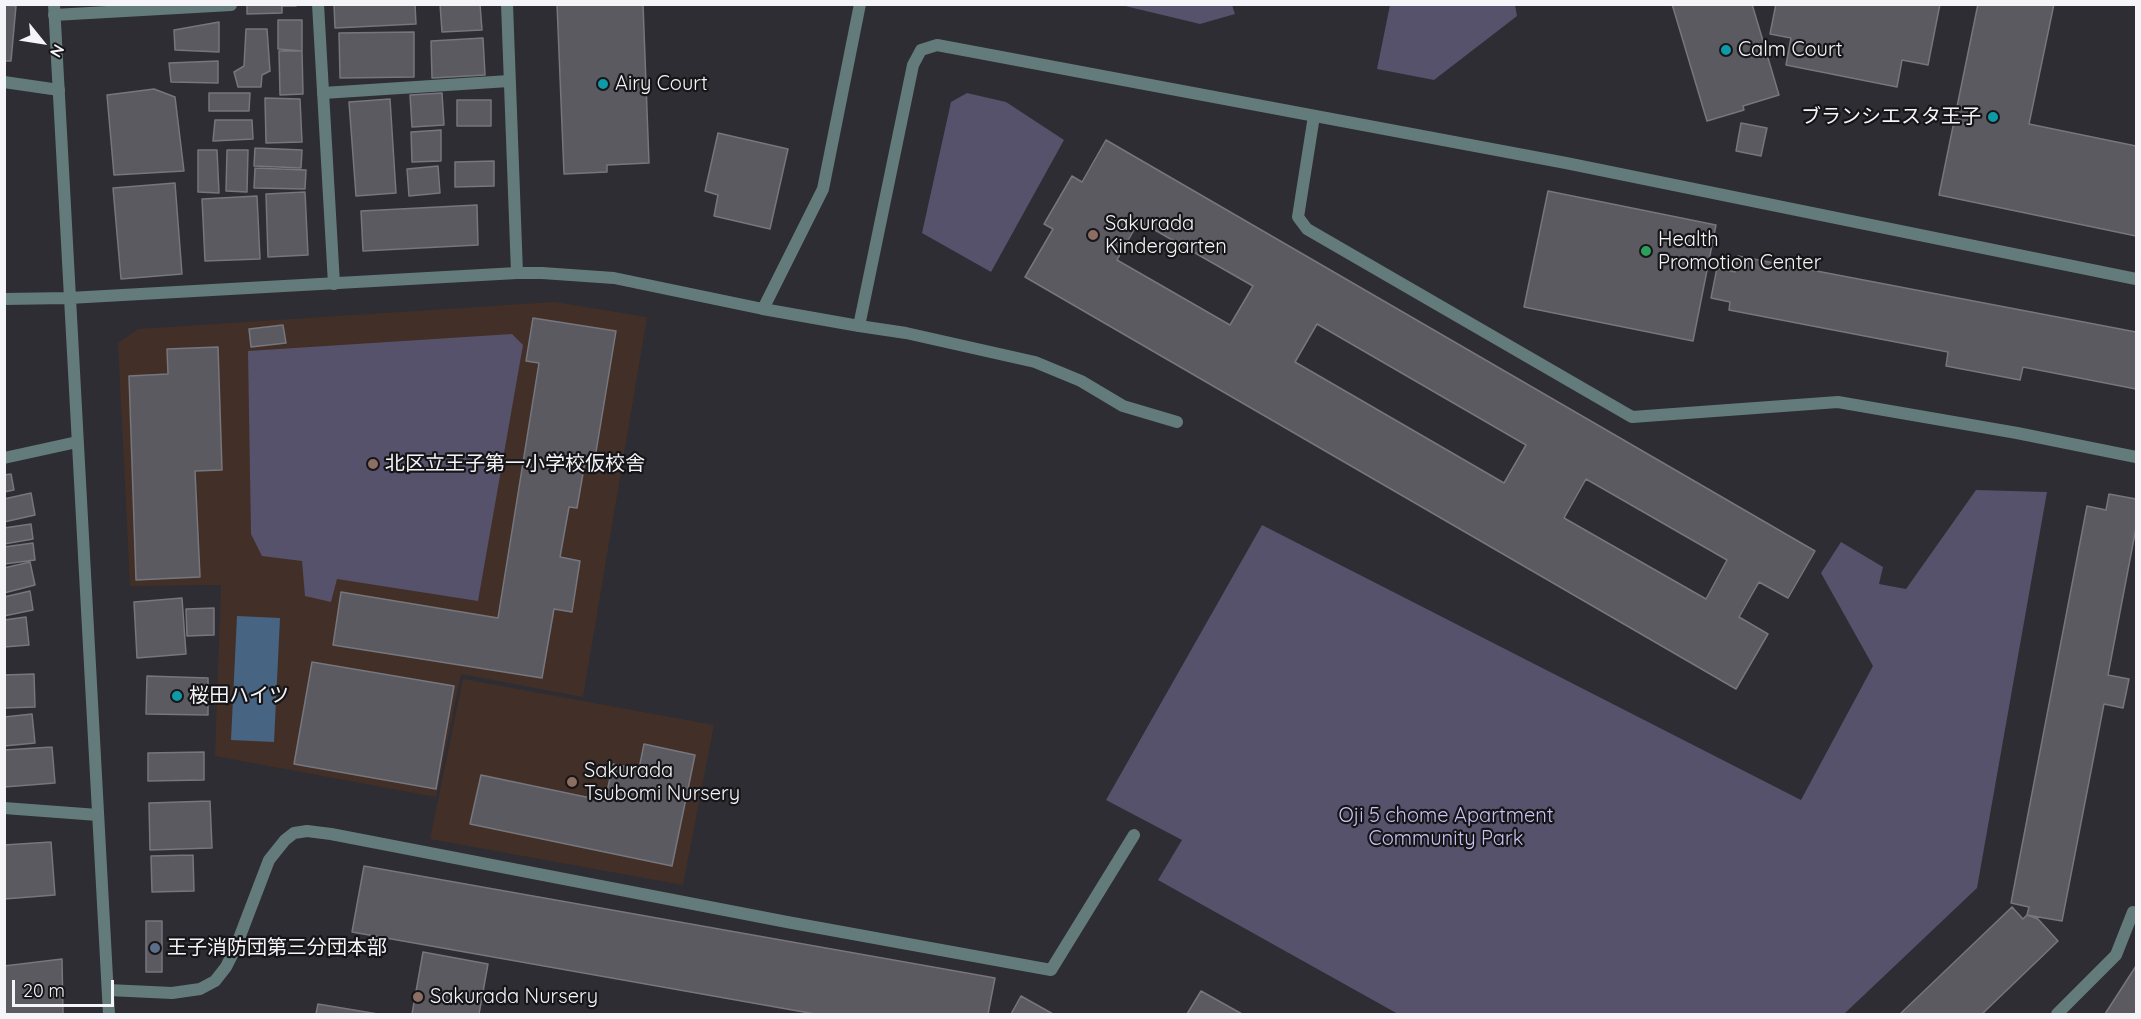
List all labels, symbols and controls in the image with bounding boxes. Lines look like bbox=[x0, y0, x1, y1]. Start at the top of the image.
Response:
north arrow bbox=[12, 12, 72, 72]
place label: Calm Court bbox=[1738, 38, 1842, 62]
text: N bbox=[46, 41, 69, 61]
marker: Calm Court bbox=[1719, 43, 1733, 57]
place label: Airy Court bbox=[615, 72, 708, 96]
marker: Airy Court bbox=[596, 77, 610, 91]
place label: ブランシエスタ王子 bbox=[1801, 105, 1981, 129]
marker: ブランシエスタ王子 bbox=[1986, 110, 2000, 124]
place label: Sakurada Kindergarten bbox=[1105, 212, 1227, 259]
marker: Sakurada Kindergarten bbox=[1086, 228, 1100, 242]
place label: Health Promotion Center bbox=[1658, 228, 1821, 275]
marker: Health Promotion Center bbox=[1639, 244, 1653, 258]
place label: 北区立王子第一小学校仮校舎 bbox=[385, 452, 645, 476]
marker: 北区立王子第一小学校仮校舎 bbox=[366, 457, 380, 471]
place label: 桜田ハイツ bbox=[189, 684, 289, 708]
marker: 桜田ハイツ bbox=[170, 689, 184, 703]
place label: Sakurada Tsubomi Nursery bbox=[584, 759, 740, 806]
marker: Sakurada Tsubomi Nursery bbox=[565, 775, 579, 789]
park label: Oji 5 chome Apartment Community Park bbox=[1338, 804, 1554, 851]
place label: 王子消防団第三分団本部 bbox=[167, 936, 387, 960]
marker: 王子消防団第三分団本部 bbox=[148, 941, 162, 955]
scale bar bbox=[15, 968, 117, 1006]
text: 20 m bbox=[23, 979, 65, 1002]
place label: Sakurada Nursery bbox=[430, 985, 598, 1009]
marker: Sakurada Nursery bbox=[411, 990, 425, 1004]

